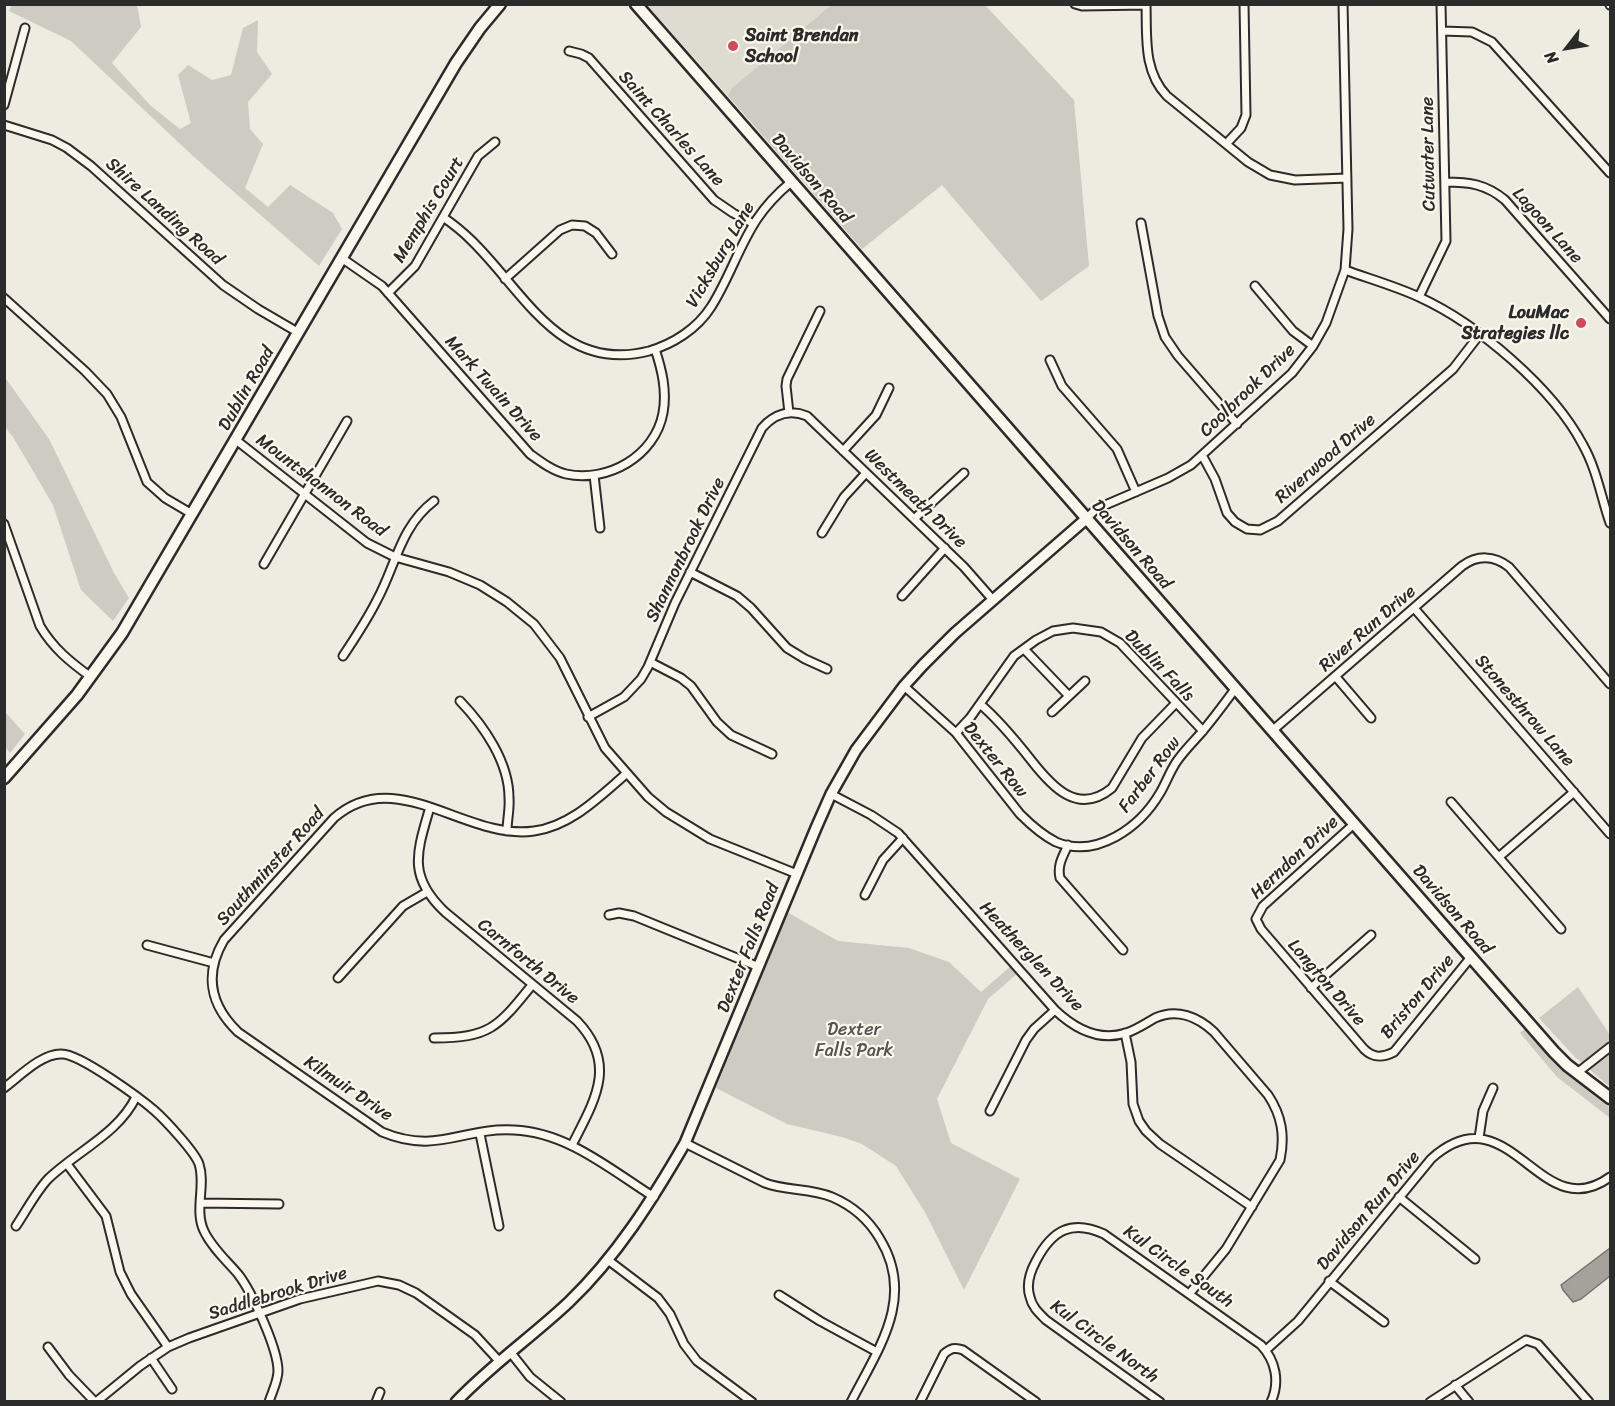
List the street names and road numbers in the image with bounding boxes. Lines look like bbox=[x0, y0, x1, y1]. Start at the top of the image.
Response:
street label: Saint Charles Lane bbox=[613, 67, 729, 191]
street label: Cutwater Lane bbox=[1417, 97, 1441, 211]
street label: Davidson Road bbox=[766, 130, 856, 228]
street label: Memphis Court bbox=[389, 153, 469, 267]
street label: Shire Landing Road bbox=[101, 154, 227, 270]
street label: Lagoon Lane bbox=[1507, 183, 1587, 269]
street label: Vicksburg Lane bbox=[682, 198, 760, 312]
street label: Mark Twain Drive bbox=[440, 332, 546, 446]
street label: Coolbrook Drive bbox=[1196, 340, 1300, 442]
street label: Dublin Road bbox=[214, 343, 280, 435]
street label: Riverwood Drive bbox=[1271, 409, 1381, 509]
street label: Mountshannon Road bbox=[251, 430, 391, 542]
street label: Westmeath Drive bbox=[859, 445, 971, 553]
street label: Shannonbrook Drive bbox=[642, 474, 730, 626]
street label: Davidson Road bbox=[1086, 496, 1176, 594]
street label: River Run Drive bbox=[1315, 581, 1421, 677]
street label: Dublin Falls bbox=[1120, 626, 1198, 706]
street label: Stonesthrow Lane bbox=[1469, 650, 1579, 772]
street label: Dexter Row bbox=[958, 718, 1032, 802]
street label: Farber Row bbox=[1114, 733, 1186, 817]
street label: Southminster Road bbox=[212, 804, 330, 930]
street label: Herndon Drive bbox=[1246, 812, 1344, 904]
street label: Davidson Road bbox=[1407, 861, 1497, 959]
street label: Dexter Falls Road bbox=[713, 880, 785, 1016]
street label: Heatherglen Drive bbox=[974, 897, 1088, 1017]
street label: Carnforth Drive bbox=[473, 914, 583, 1010]
street label: Longton Drive bbox=[1282, 935, 1370, 1031]
street label: Briston Drive bbox=[1376, 950, 1460, 1044]
street label: Kilmuir Drive bbox=[300, 1051, 396, 1127]
street label: Davidson Run Drive bbox=[1313, 1147, 1425, 1275]
street label: Kul Circle South bbox=[1119, 1221, 1237, 1313]
street label: Saddlebrook Drive bbox=[206, 1263, 350, 1325]
street label: Kul Circle North bbox=[1046, 1296, 1162, 1388]

